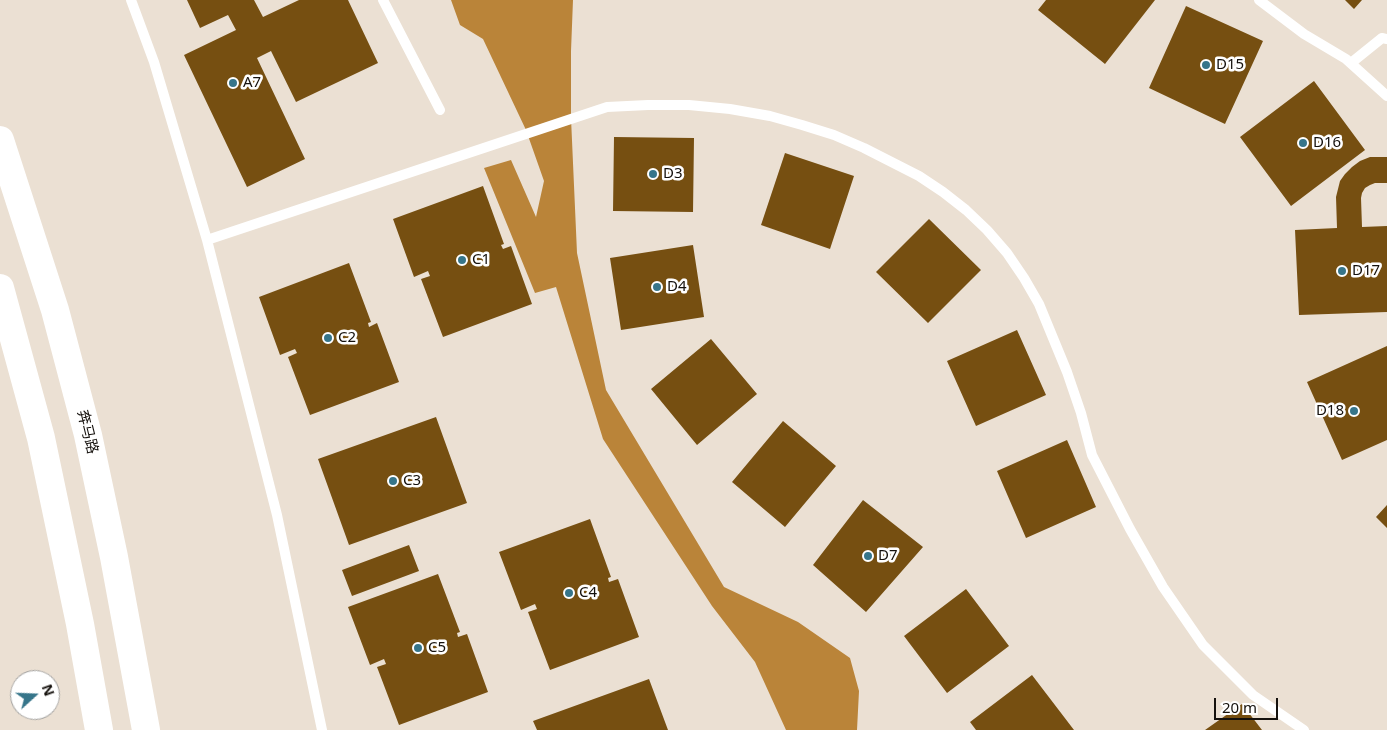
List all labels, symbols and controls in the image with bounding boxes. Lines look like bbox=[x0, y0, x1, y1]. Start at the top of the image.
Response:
place label: D15 bbox=[1216, 56, 1244, 74]
marker: D15 bbox=[1200, 59, 1212, 71]
place label: A7 bbox=[243, 74, 261, 92]
marker: A7 bbox=[227, 77, 239, 89]
place label: D16 bbox=[1313, 134, 1341, 152]
marker: D16 bbox=[1297, 137, 1309, 149]
place label: D3 bbox=[663, 165, 683, 183]
marker: D3 bbox=[647, 168, 659, 180]
place label: C1 bbox=[472, 251, 490, 269]
marker: C1 bbox=[456, 254, 468, 266]
place label: D17 bbox=[1352, 262, 1380, 280]
marker: D17 bbox=[1336, 265, 1348, 277]
place label: D4 bbox=[667, 278, 687, 296]
marker: D4 bbox=[651, 281, 663, 293]
place label: C2 bbox=[338, 329, 356, 347]
marker: C2 bbox=[322, 332, 334, 344]
place label: D18 bbox=[1316, 402, 1344, 420]
marker: D18 bbox=[1348, 405, 1360, 417]
street label: 奔马路 bbox=[73, 408, 101, 456]
place label: C3 bbox=[403, 472, 421, 490]
marker: C3 bbox=[387, 475, 399, 487]
place label: D7 bbox=[878, 547, 898, 565]
marker: D7 bbox=[862, 550, 874, 562]
place label: C4 bbox=[579, 584, 597, 602]
marker: C4 bbox=[563, 587, 575, 599]
place label: C5 bbox=[428, 639, 446, 657]
marker: C5 bbox=[412, 642, 424, 654]
north arrow bbox=[10, 670, 60, 720]
text: N bbox=[38, 681, 59, 699]
scale bar bbox=[1217, 688, 1281, 720]
text: 20 m bbox=[1222, 697, 1257, 717]

